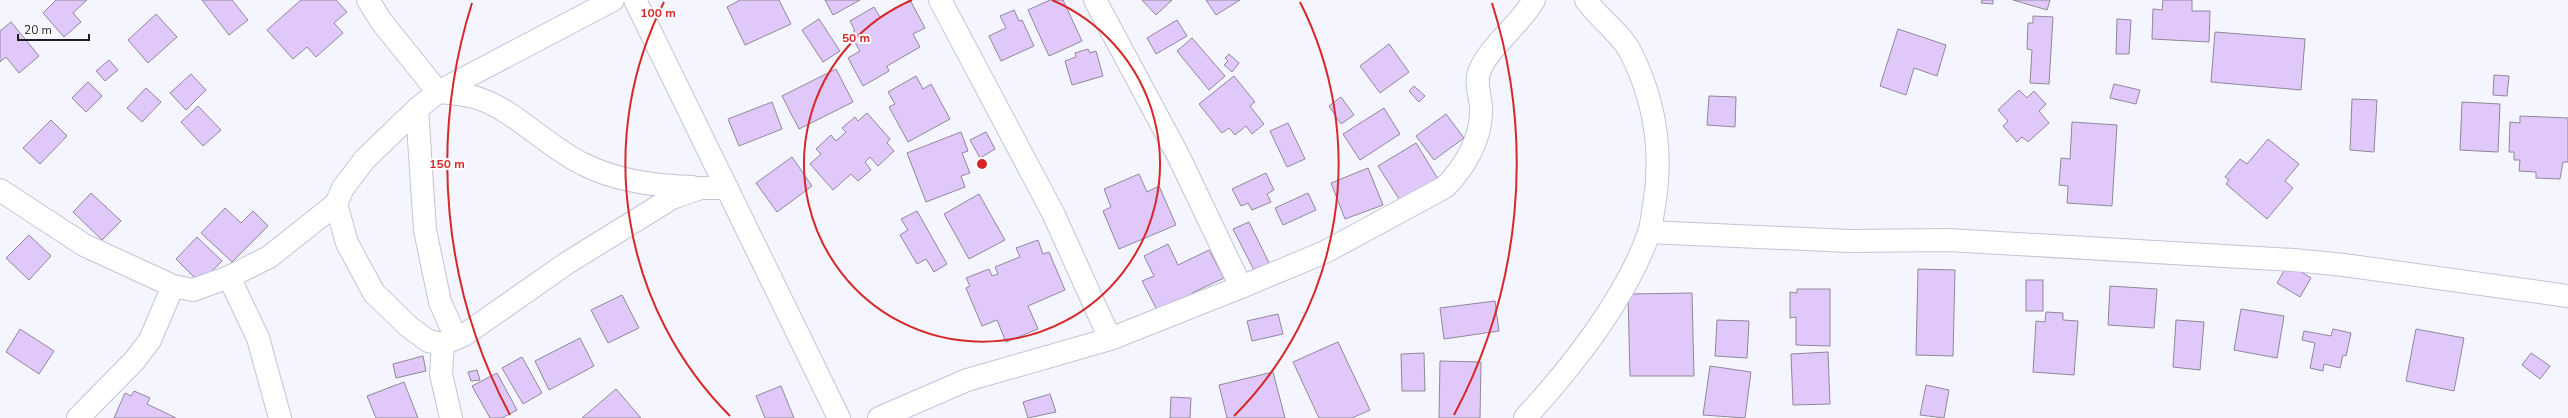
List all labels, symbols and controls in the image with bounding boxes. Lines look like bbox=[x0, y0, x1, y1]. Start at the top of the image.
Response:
text: 100 m bbox=[640, 5, 676, 21]
scale bar bbox=[18, 16, 89, 42]
text: 20 m bbox=[24, 22, 52, 38]
text: 50 m bbox=[842, 30, 870, 46]
text: 150 m bbox=[429, 156, 465, 172]
centre of rings bbox=[975, 157, 989, 171]

